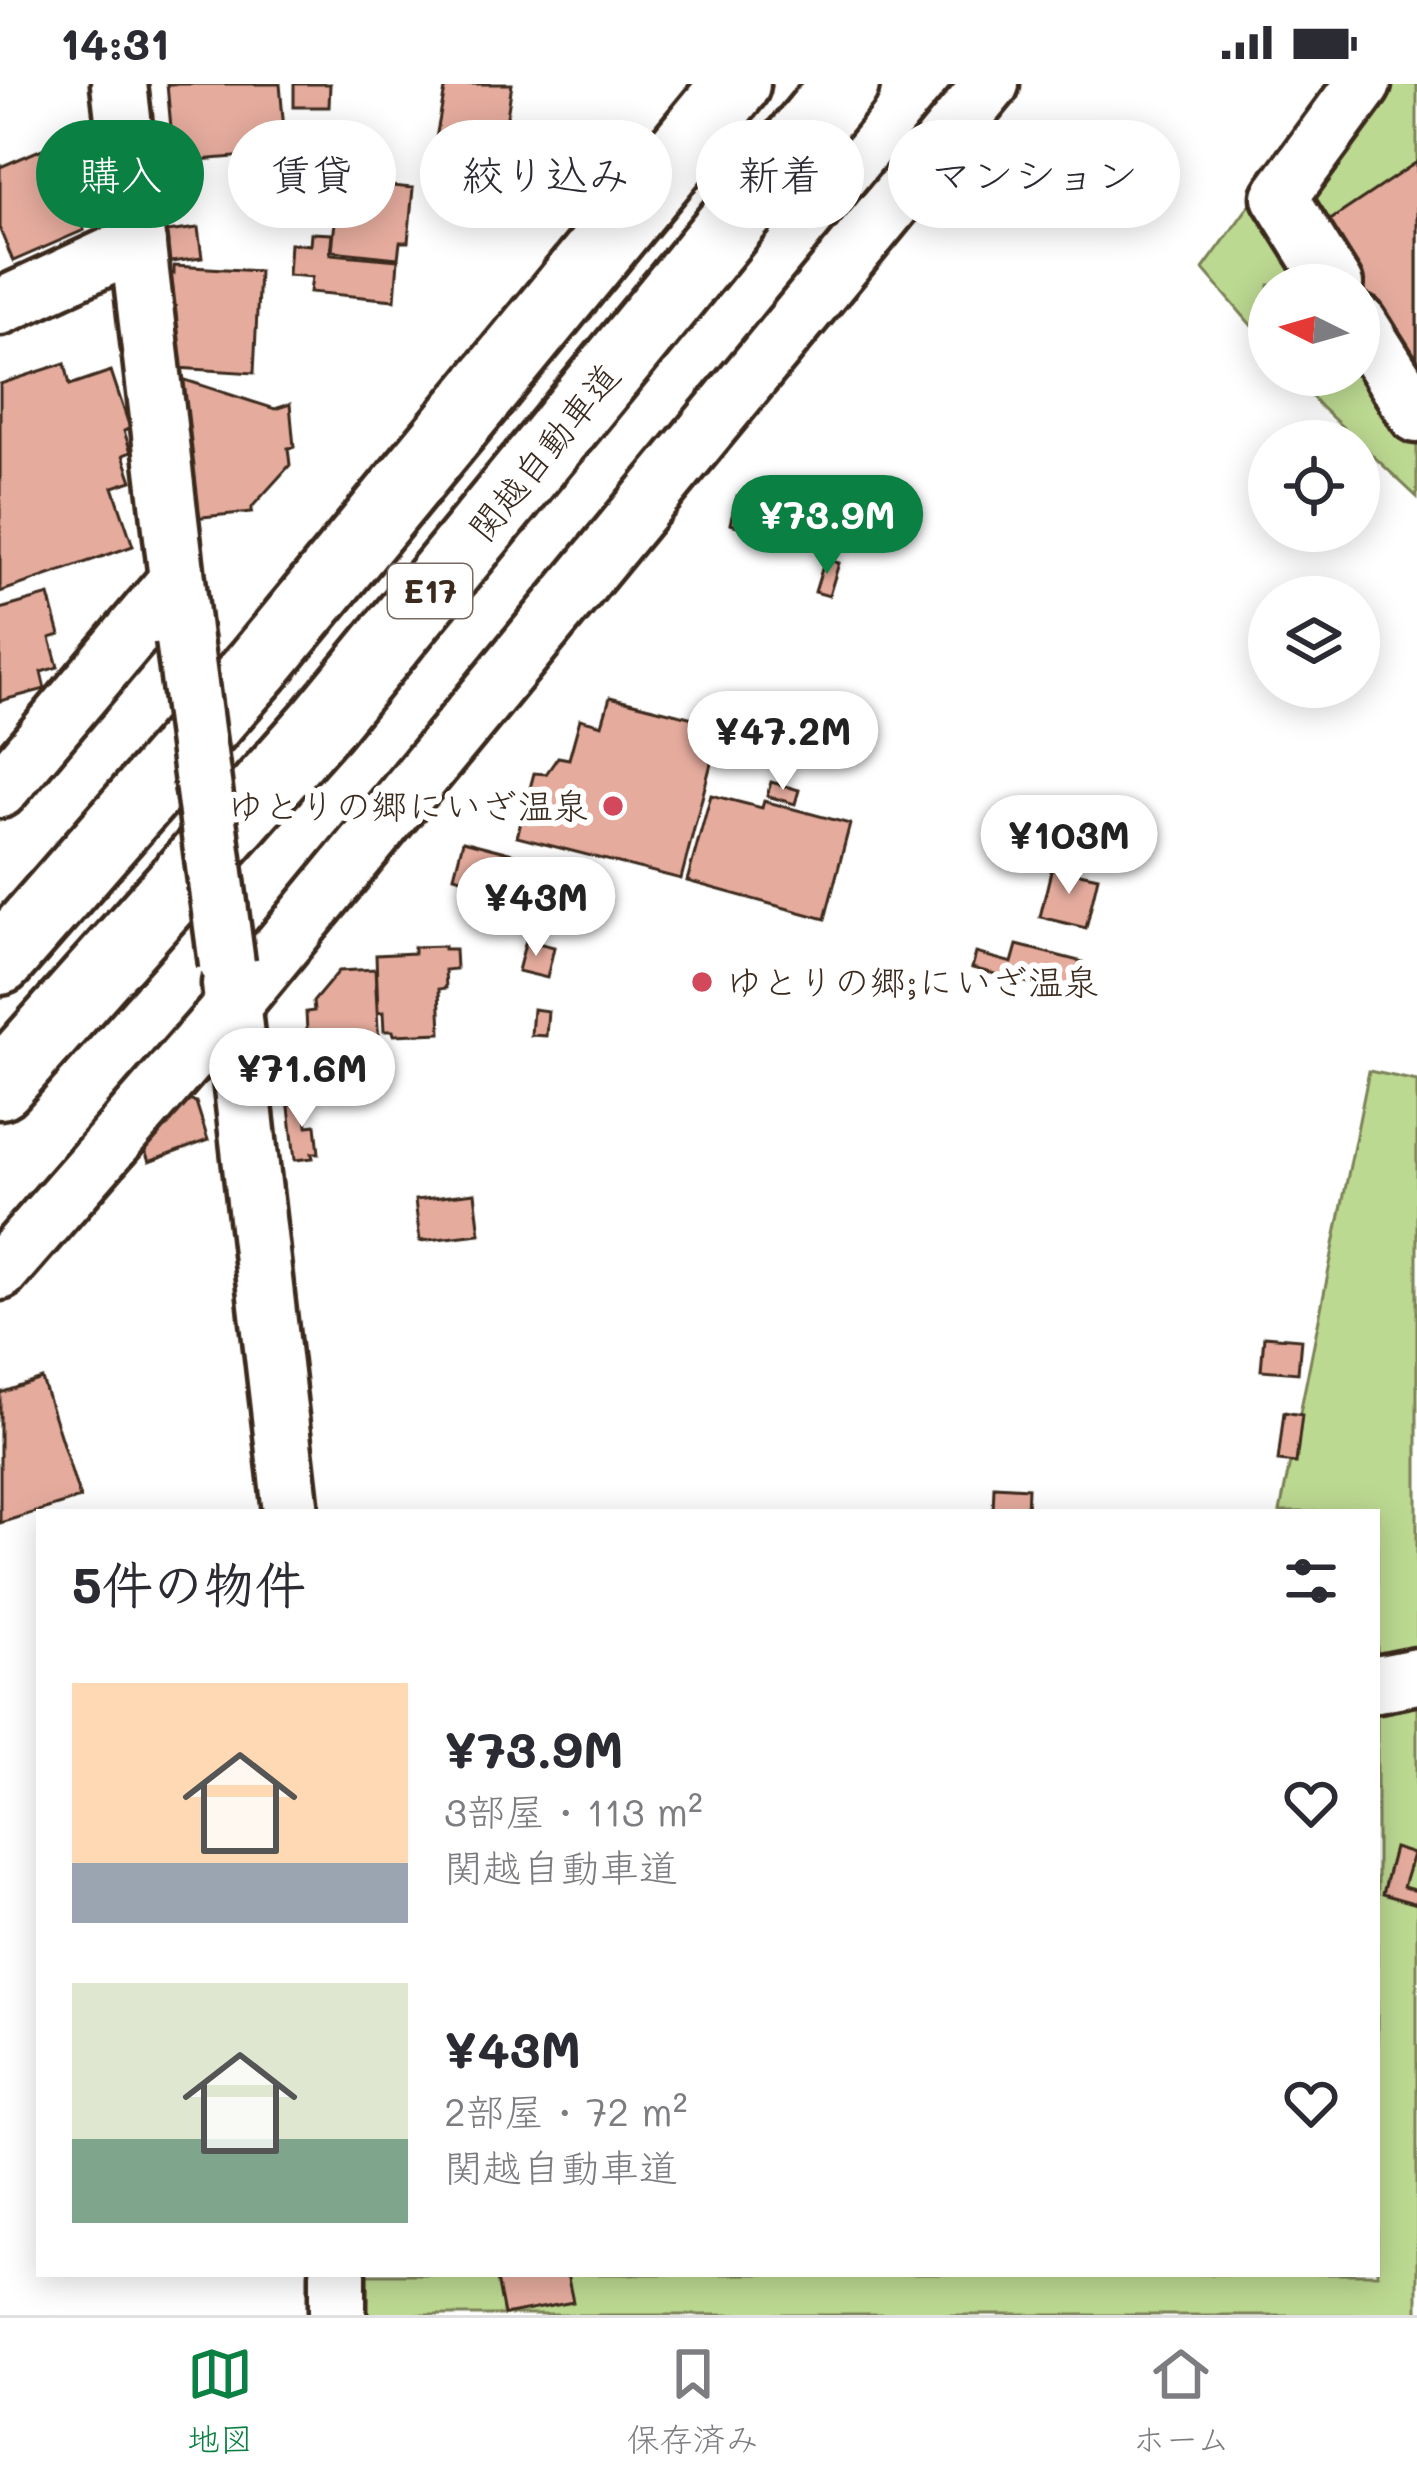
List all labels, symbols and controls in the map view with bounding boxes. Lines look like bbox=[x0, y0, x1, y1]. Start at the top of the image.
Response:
text: 14:31 bbox=[60, 13, 170, 71]
chip: 購入 bbox=[36, 120, 204, 228]
chip: 賃貸 bbox=[228, 120, 396, 228]
chip: 絞り込み bbox=[420, 120, 672, 228]
chip: 新着 bbox=[696, 120, 864, 228]
chip: マンション bbox=[888, 120, 1180, 228]
north arrow bbox=[1248, 264, 1380, 396]
map controls bbox=[1248, 264, 1380, 708]
street label: 関越自動車道 bbox=[457, 352, 629, 550]
button: locate bbox=[1248, 420, 1380, 552]
pin: ¥73.9M bbox=[729, 475, 925, 577]
text: ¥73.9M bbox=[758, 488, 896, 539]
road number: E17 bbox=[388, 564, 472, 618]
button: layers bbox=[1248, 576, 1380, 708]
pin: ¥47.2M bbox=[685, 691, 881, 793]
text: ¥47.2M bbox=[714, 704, 852, 755]
place label: ゆとりの郷にいざ温泉 bbox=[228, 781, 589, 828]
marker: ゆとりの郷にいざ温泉 bbox=[600, 793, 626, 819]
pin: ¥103M bbox=[985, 795, 1153, 897]
text: ¥103M bbox=[1008, 808, 1130, 859]
pin: ¥43M bbox=[465, 857, 607, 959]
text: ¥43M bbox=[483, 870, 589, 921]
place label: ゆとりの郷;にいざ温泉 bbox=[726, 957, 1099, 1004]
marker: ゆとりの郷;にいざ温泉 bbox=[689, 969, 715, 995]
pin: ¥71.6M bbox=[204, 1028, 400, 1130]
text: ¥71.6M bbox=[236, 1041, 368, 1092]
icon: filters bbox=[1278, 1548, 1344, 1614]
text: 5件の物件 bbox=[72, 1549, 306, 1616]
text: ¥73.9M bbox=[444, 1714, 624, 1781]
icon: home bbox=[168, 1731, 312, 1875]
icon: heart bbox=[1278, 1770, 1344, 1836]
text: 3部屋 · 113 m² bbox=[444, 1785, 703, 1836]
text: 関越自動車道 bbox=[444, 1841, 678, 1892]
text: ¥43M bbox=[444, 2014, 582, 2081]
icon: home bbox=[168, 2031, 312, 2175]
icon: heart bbox=[1278, 2070, 1344, 2136]
text: 2部屋 · 72 m² bbox=[444, 2085, 687, 2136]
text: 関越自動車道 bbox=[444, 2141, 678, 2192]
tab: 地図 bbox=[187, 2341, 253, 2461]
tab: 保存済み bbox=[627, 2341, 759, 2461]
tab: ホーム bbox=[1132, 2341, 1230, 2461]

